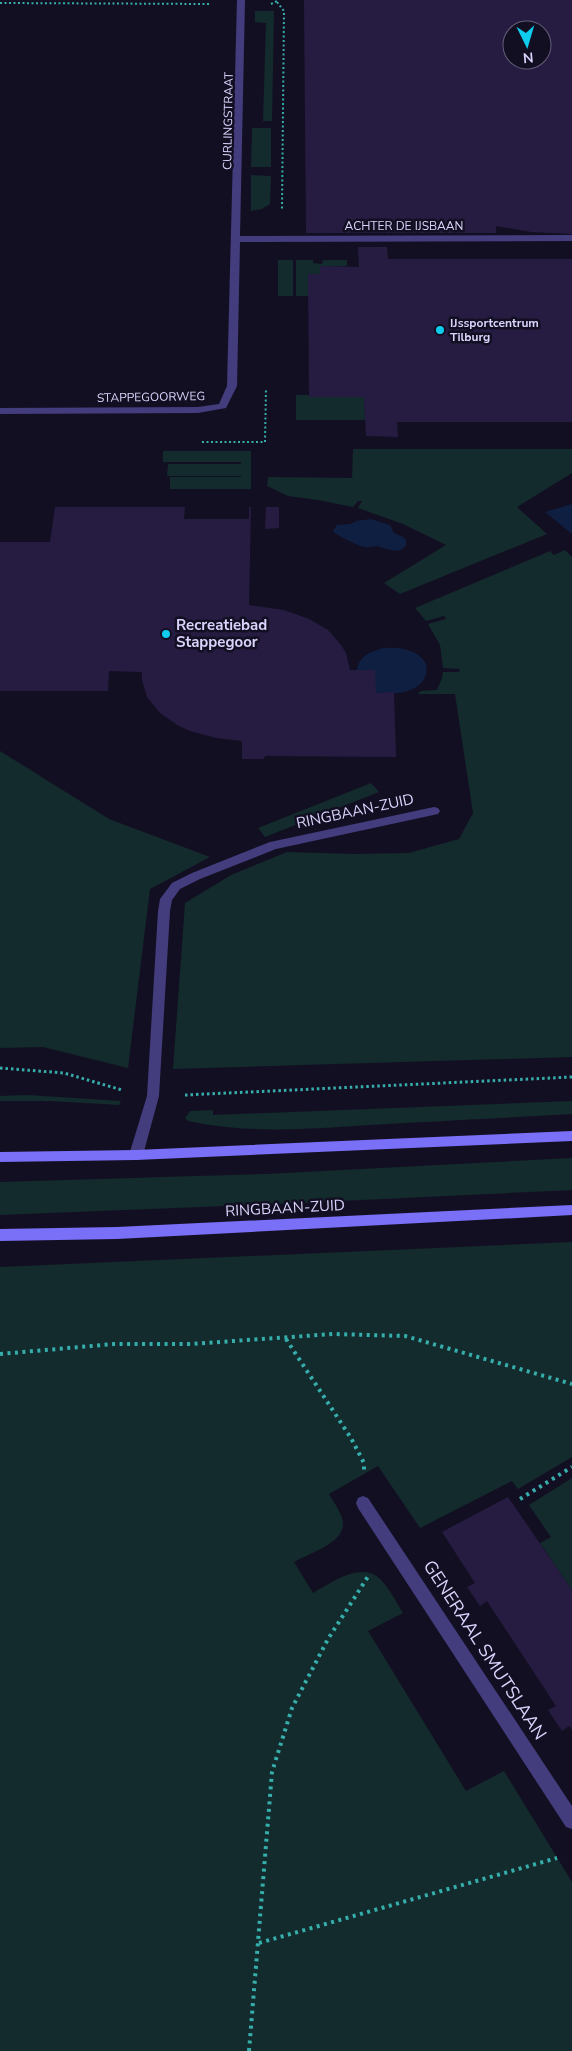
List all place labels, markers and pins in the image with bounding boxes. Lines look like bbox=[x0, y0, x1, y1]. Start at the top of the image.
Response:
place label: IJssportcentrum Tilburg bbox=[450, 315, 539, 345]
marker: IJssportcentrum Tilburg bbox=[434, 324, 446, 336]
place label: Recreatiebad Stappegoor bbox=[176, 615, 267, 652]
marker: Recreatiebad Stappegoor bbox=[160, 628, 172, 640]

